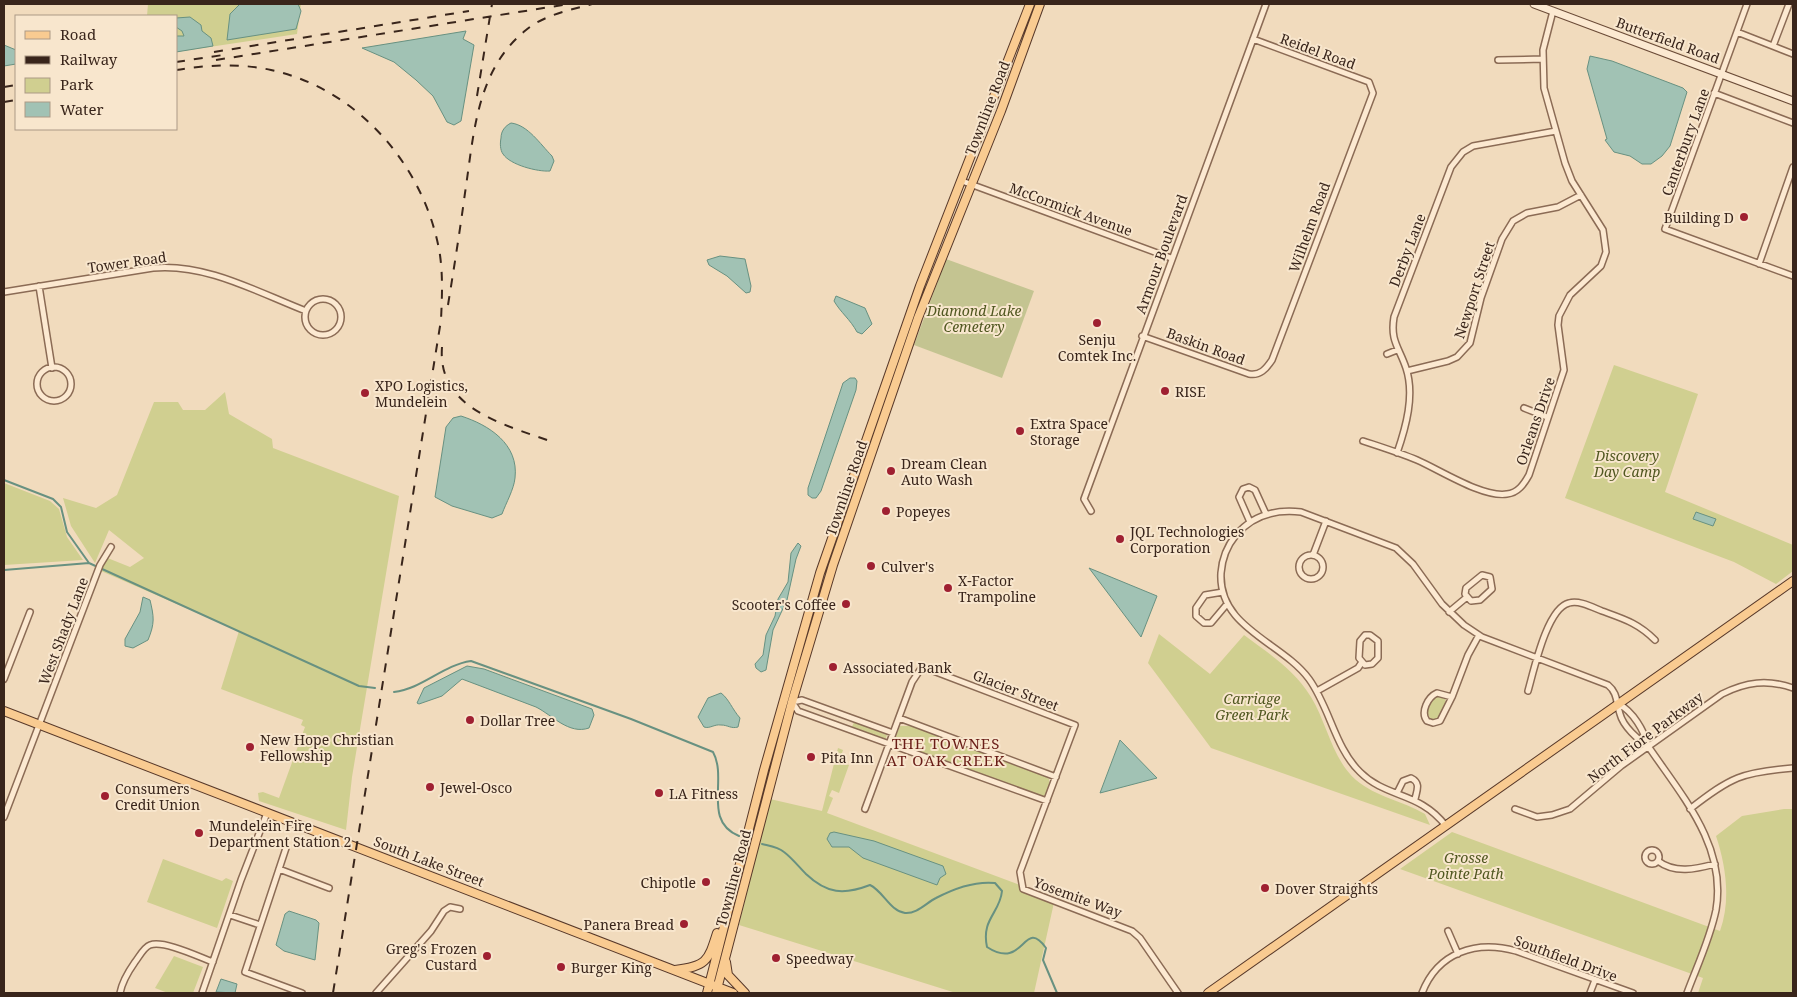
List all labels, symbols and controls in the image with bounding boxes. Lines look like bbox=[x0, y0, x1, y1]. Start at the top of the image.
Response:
street label: Butterfield Road bbox=[1614, 12, 1723, 68]
legend bbox=[15, 15, 178, 130]
text: Road bbox=[60, 24, 96, 44]
street label: Reidel Road bbox=[1278, 29, 1359, 74]
text: Railway bbox=[60, 49, 118, 69]
street label: Townline Road bbox=[960, 58, 1014, 158]
text: Park bbox=[60, 74, 94, 94]
street label: Canterbury Lane bbox=[1657, 86, 1713, 198]
text: Water bbox=[60, 99, 103, 119]
street label: McCormick Avenue bbox=[1007, 178, 1135, 240]
street label: Wilhelm Road bbox=[1284, 179, 1334, 275]
street label: Armour Boulevard bbox=[1131, 191, 1192, 316]
place label: Building D bbox=[1664, 208, 1734, 227]
street label: Derby Lane bbox=[1384, 211, 1430, 289]
marker: Building D bbox=[1738, 211, 1750, 223]
street label: Newport Street bbox=[1449, 239, 1499, 341]
street label: Tower Road bbox=[86, 247, 168, 277]
park label: Diamond Lake Cemetery bbox=[926, 301, 1021, 336]
marker: Senju Comtek Inc. bbox=[1091, 317, 1103, 329]
street label: Baskin Road bbox=[1164, 323, 1248, 369]
place label: Senju Comtek Inc. bbox=[1058, 330, 1136, 365]
street label: Orleans Drive bbox=[1511, 374, 1559, 468]
place label: XPO Logistics, Mundelein bbox=[375, 376, 468, 411]
place label: RISE bbox=[1175, 382, 1206, 401]
marker: RISE bbox=[1159, 385, 1171, 397]
marker: XPO Logistics, Mundelein bbox=[359, 387, 371, 399]
place label: Extra Space Storage bbox=[1030, 414, 1108, 449]
marker: Extra Space Storage bbox=[1014, 425, 1026, 437]
street label: Townline Road bbox=[821, 437, 871, 538]
park label: Discovery Day Camp bbox=[1593, 446, 1660, 481]
place label: Dream Clean Auto Wash bbox=[901, 454, 987, 489]
marker: Dream Clean Auto Wash bbox=[885, 465, 897, 477]
place label: Popeyes bbox=[896, 502, 950, 521]
marker: Popeyes bbox=[880, 505, 892, 517]
place label: JQL Technologies Corporation bbox=[1129, 522, 1244, 557]
marker: JQL Technologies Corporation bbox=[1114, 533, 1126, 545]
place label: Culver's bbox=[881, 557, 934, 576]
marker: Culver's bbox=[865, 560, 877, 572]
place label: X-Factor Trampoline bbox=[958, 571, 1036, 606]
street label: West Shady Lane bbox=[34, 574, 92, 688]
marker: X-Factor Trampoline bbox=[942, 582, 954, 594]
place label: Scooter's Coffee bbox=[732, 595, 836, 614]
marker: Scooter's Coffee bbox=[840, 598, 852, 610]
place label: Associated Bank bbox=[843, 658, 953, 677]
marker: Associated Bank bbox=[827, 661, 839, 673]
street label: Glacier Street bbox=[970, 665, 1062, 715]
street label: North Fiore Parkway bbox=[1583, 687, 1707, 787]
park label: Carriage Green Park bbox=[1215, 689, 1290, 724]
place label: Dollar Tree bbox=[480, 711, 555, 730]
marker: Dollar Tree bbox=[464, 714, 476, 726]
place label: New Hope Christian Fellowship bbox=[260, 730, 394, 765]
district label: THE TOWNES AT OAK CREEK bbox=[887, 733, 1005, 770]
marker: New Hope Christian Fellowship bbox=[244, 741, 256, 753]
place label: Pita Inn bbox=[821, 748, 874, 767]
marker: Pita Inn bbox=[805, 751, 817, 763]
place label: Jewel-Osco bbox=[439, 778, 512, 797]
place label: Consumers Credit Union bbox=[115, 779, 200, 814]
marker: Jewel-Osco bbox=[424, 781, 436, 793]
place label: LA Fitness bbox=[669, 784, 738, 803]
marker: LA Fitness bbox=[653, 787, 665, 799]
marker: Consumers Credit Union bbox=[99, 790, 111, 802]
place label: Mundelein Fire Department Station 2 bbox=[209, 816, 351, 851]
marker: Mundelein Fire Department Station 2 bbox=[193, 827, 205, 839]
street label: Townline Road bbox=[711, 827, 755, 929]
street label: South Lake Street bbox=[371, 831, 487, 891]
park label: Grosse Pointe Path bbox=[1427, 848, 1504, 883]
street label: Yosemite Way bbox=[1030, 872, 1125, 922]
place label: Chipotle bbox=[641, 873, 696, 892]
marker: Chipotle bbox=[700, 876, 712, 888]
place label: Dover Straights bbox=[1275, 879, 1378, 898]
marker: Dover Straights bbox=[1259, 882, 1271, 894]
place label: Panera Bread bbox=[584, 915, 674, 934]
marker: Panera Bread bbox=[678, 918, 690, 930]
street label: Southfield Drive bbox=[1512, 930, 1620, 986]
place label: Greg's Frozen Custard bbox=[386, 939, 477, 974]
place label: Speedway bbox=[786, 949, 853, 968]
marker: Greg's Frozen Custard bbox=[481, 950, 493, 962]
marker: Speedway bbox=[770, 952, 782, 964]
place label: Burger King bbox=[571, 958, 652, 977]
marker: Burger King bbox=[555, 961, 567, 973]

